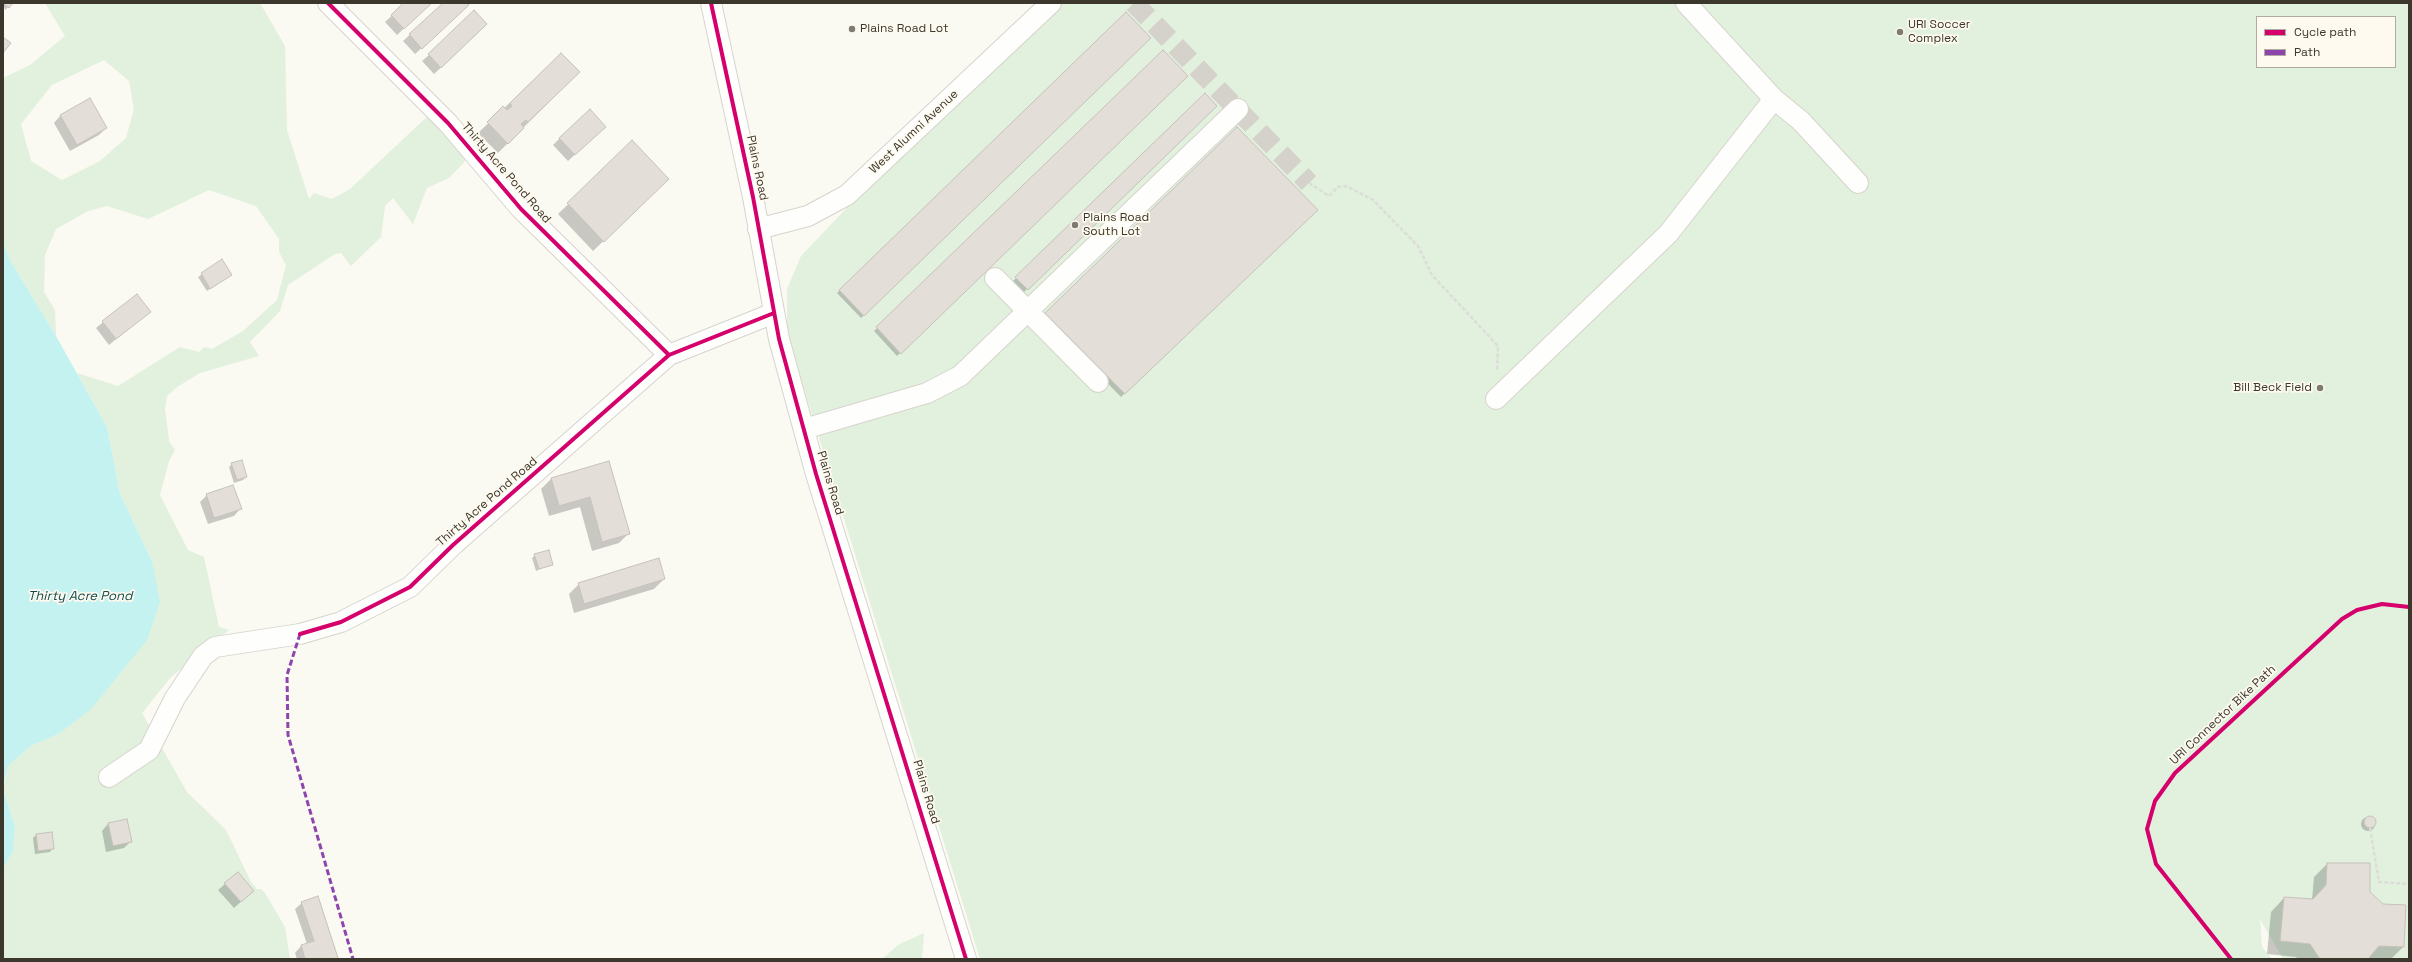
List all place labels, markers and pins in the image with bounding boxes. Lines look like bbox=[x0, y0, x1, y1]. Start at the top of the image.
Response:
place label: URI Soccer Complex bbox=[1908, 18, 1970, 46]
place label: Plains Road Lot bbox=[860, 22, 949, 36]
marker: Plains Road Lot bbox=[847, 24, 857, 34]
marker: URI Soccer Complex bbox=[1895, 27, 1905, 37]
place label: Plains Road South Lot bbox=[1083, 211, 1149, 239]
marker: Plains Road South Lot bbox=[1070, 220, 1080, 230]
place label: Bill Beck Field bbox=[2233, 381, 2312, 395]
marker: Bill Beck Field bbox=[2315, 383, 2325, 393]

